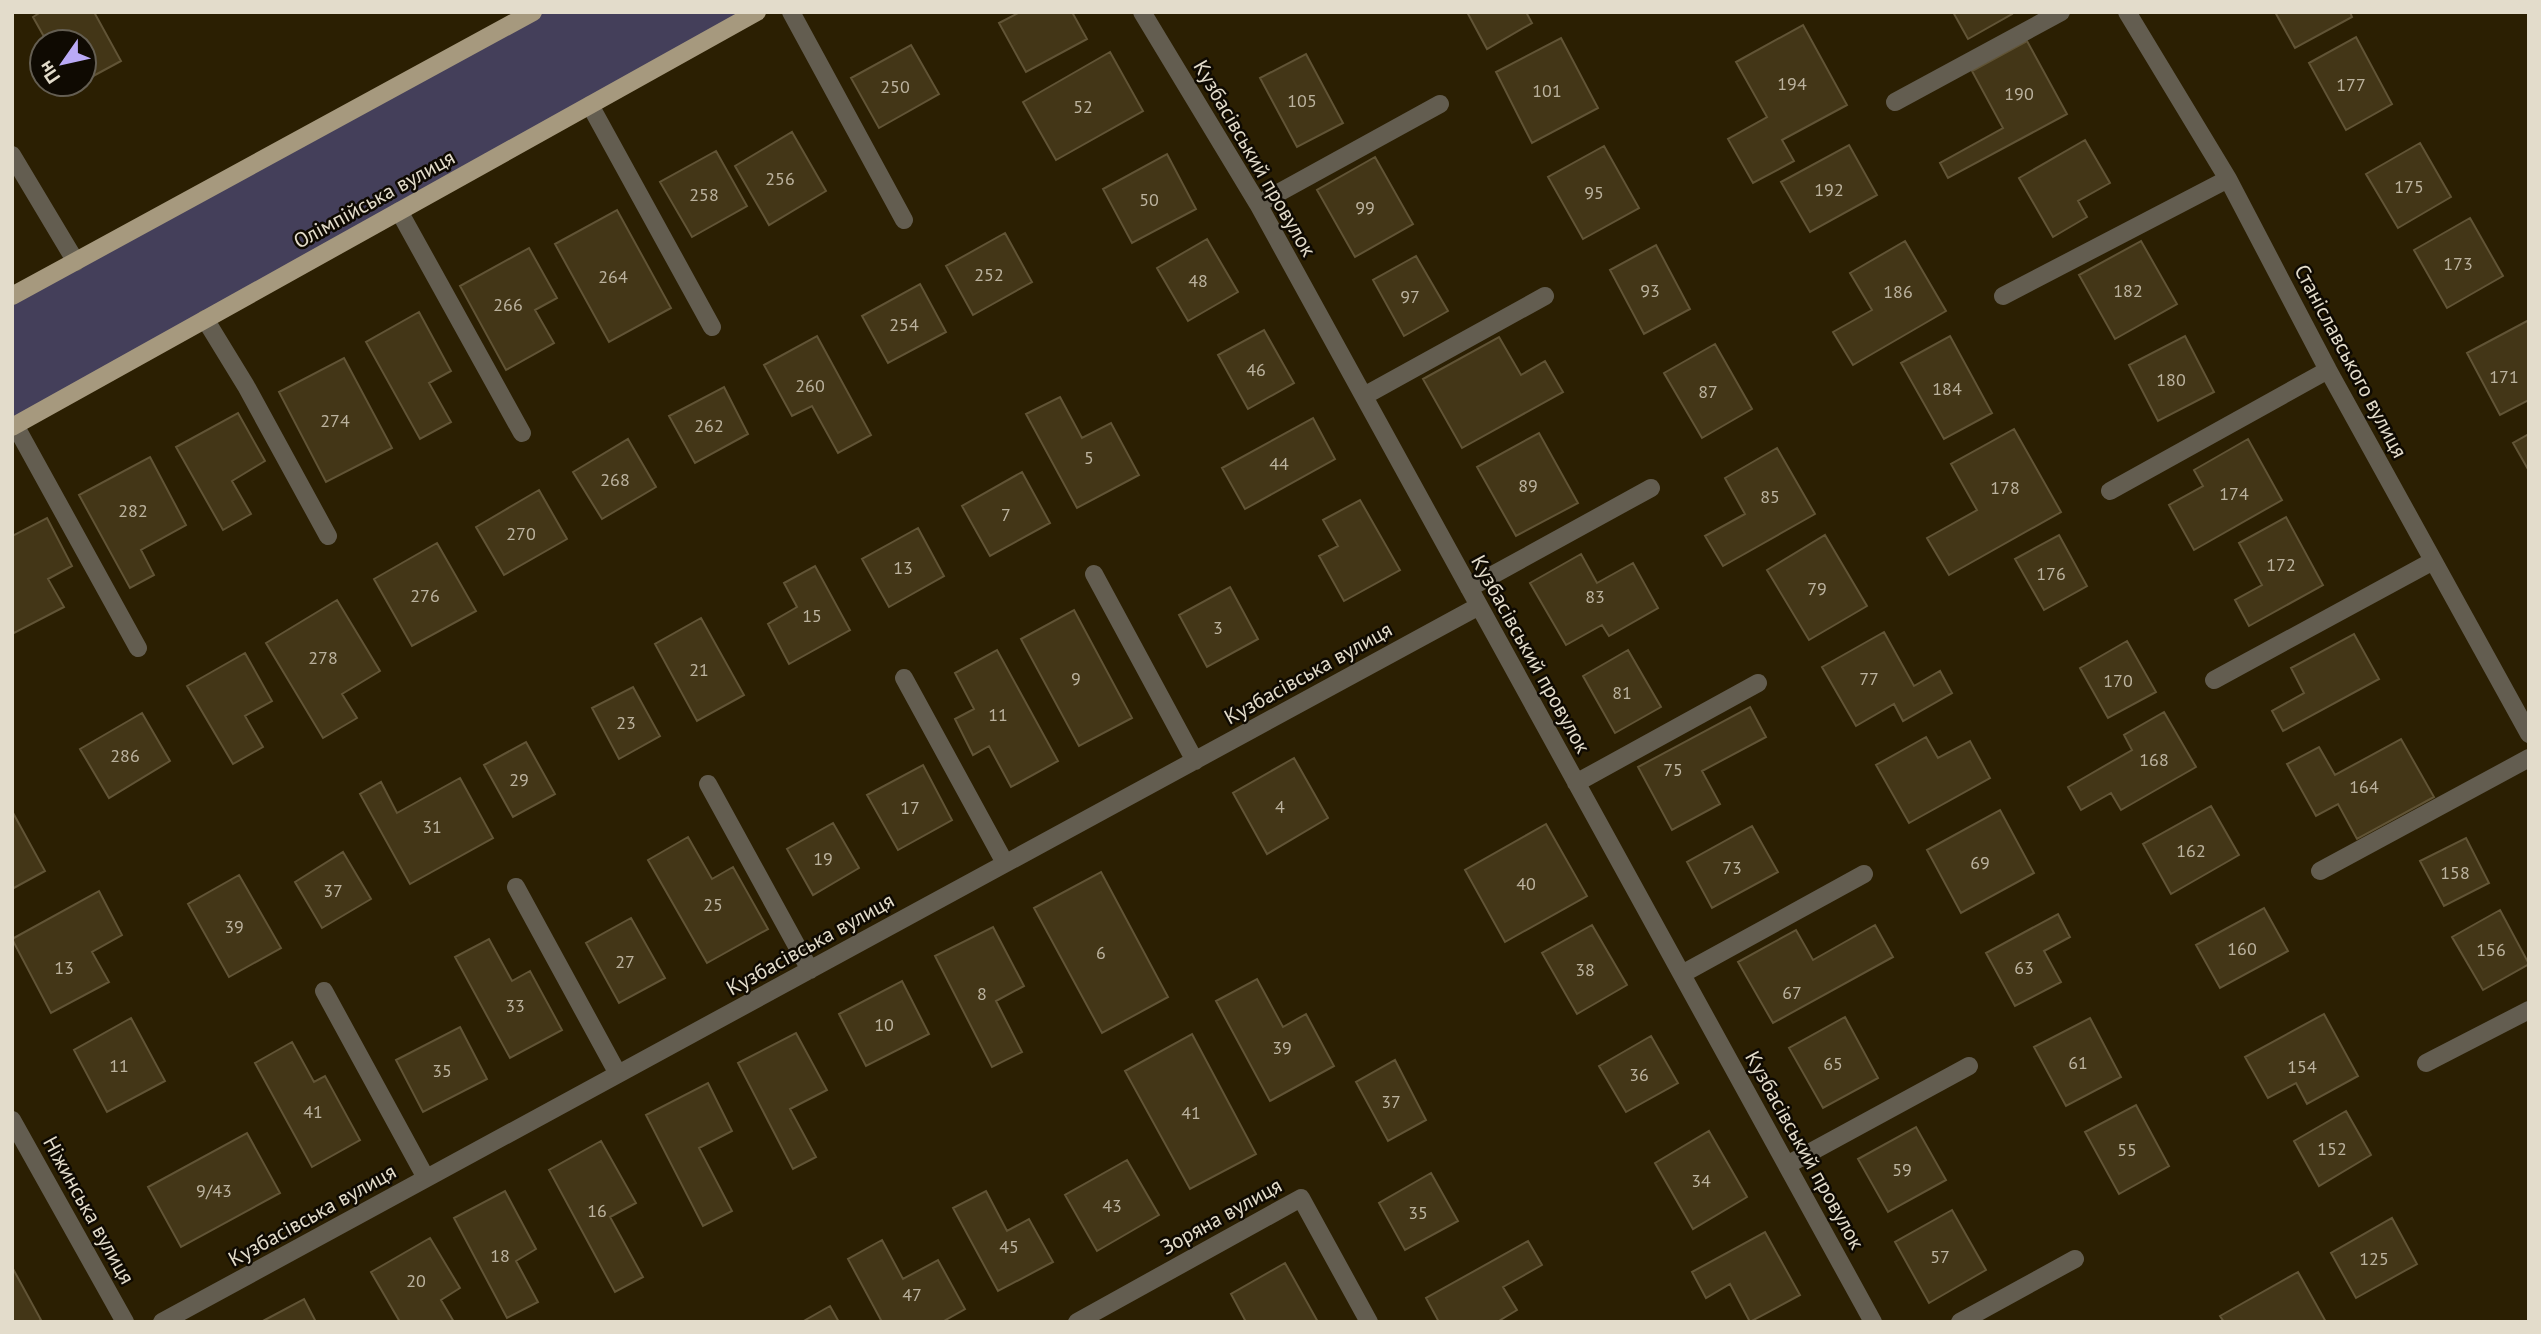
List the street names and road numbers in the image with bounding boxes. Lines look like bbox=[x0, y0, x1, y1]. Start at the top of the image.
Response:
street label: Кузбасівський провулок bbox=[1188, 55, 1322, 261]
street label: Олімпійська вулиця bbox=[289, 143, 459, 255]
street label: Станіславського вулиця bbox=[2289, 260, 2413, 462]
street label: Кузбасівський провулок bbox=[1465, 550, 1597, 758]
street label: Кузбасівська вулиця bbox=[1219, 616, 1397, 730]
street label: Кузбасівська вулиця bbox=[721, 887, 899, 1001]
street label: Кузбасівський провулок bbox=[1739, 1046, 1871, 1254]
street label: Ніжинська вулиця bbox=[37, 1131, 141, 1289]
street label: Кузбасівська вулиця bbox=[223, 1158, 401, 1272]
street label: Зоряна вулиця bbox=[1156, 1172, 1286, 1260]

